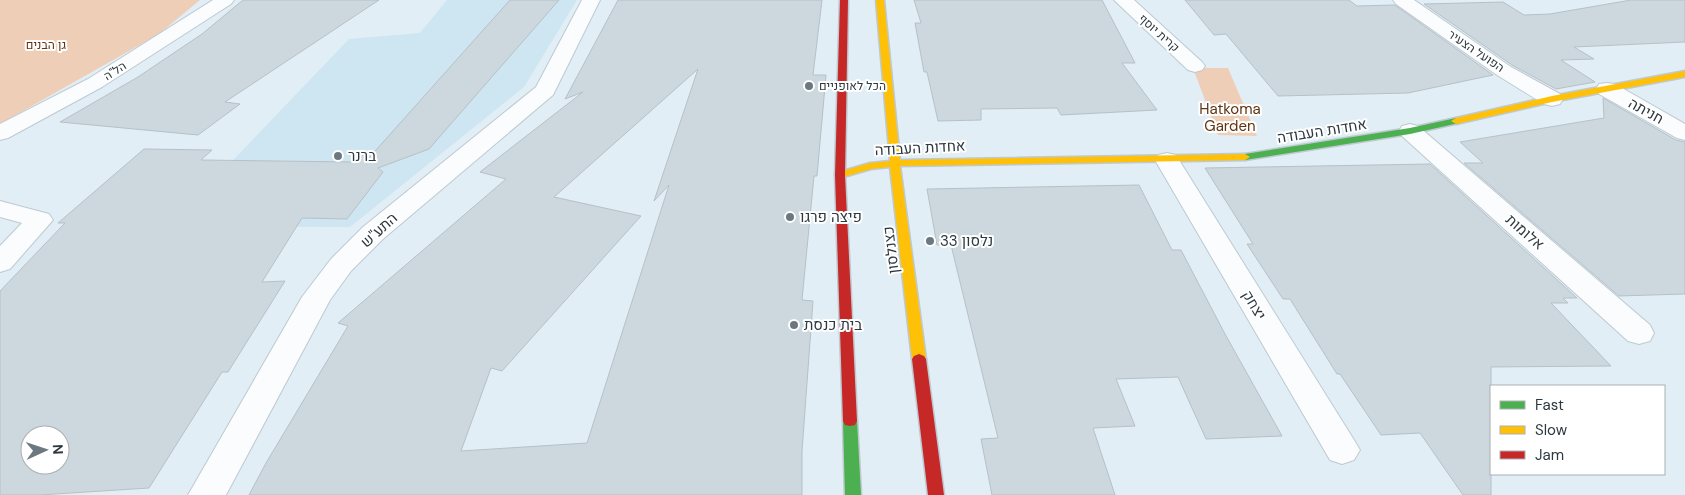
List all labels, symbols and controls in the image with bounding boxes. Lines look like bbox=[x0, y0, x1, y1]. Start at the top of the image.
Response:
street label: קרית יוסף bbox=[1135, 10, 1183, 56]
street label: הפועל הצעיר bbox=[1445, 26, 1507, 76]
park label: גן הבנים bbox=[26, 37, 66, 53]
street label: הל"ה bbox=[101, 58, 129, 84]
place label: הכל לאופניים bbox=[819, 78, 886, 94]
marker: הכל לאופניים bbox=[803, 80, 815, 92]
street label: חניתה bbox=[1625, 93, 1667, 129]
park label: Hatkoma Garden bbox=[1199, 99, 1261, 136]
street label: אחדות העבודה bbox=[1276, 114, 1368, 148]
street label: אחדות העבודה bbox=[874, 136, 966, 160]
place label: ברנר bbox=[348, 146, 376, 166]
marker: ברנר bbox=[332, 150, 344, 162]
place label: פיצה פרגו bbox=[800, 207, 862, 227]
street label: התע"ש bbox=[356, 208, 402, 252]
street label: אלומות bbox=[1501, 210, 1549, 254]
marker: פיצה פרגו bbox=[784, 211, 796, 223]
street label: כצנלסון bbox=[878, 225, 904, 275]
place label: נלסון 33 bbox=[940, 231, 993, 251]
marker: נלסון 33 bbox=[924, 235, 936, 247]
street label: יצחק bbox=[1237, 286, 1271, 324]
place label: בית כנסת bbox=[804, 315, 862, 335]
marker: בית כנסת bbox=[788, 319, 800, 331]
legend bbox=[1490, 385, 1665, 475]
text: Fast bbox=[1535, 395, 1564, 415]
text: Slow bbox=[1535, 420, 1568, 440]
north arrow bbox=[20, 425, 70, 475]
text: N bbox=[49, 444, 67, 455]
text: Jam bbox=[1535, 445, 1564, 465]

